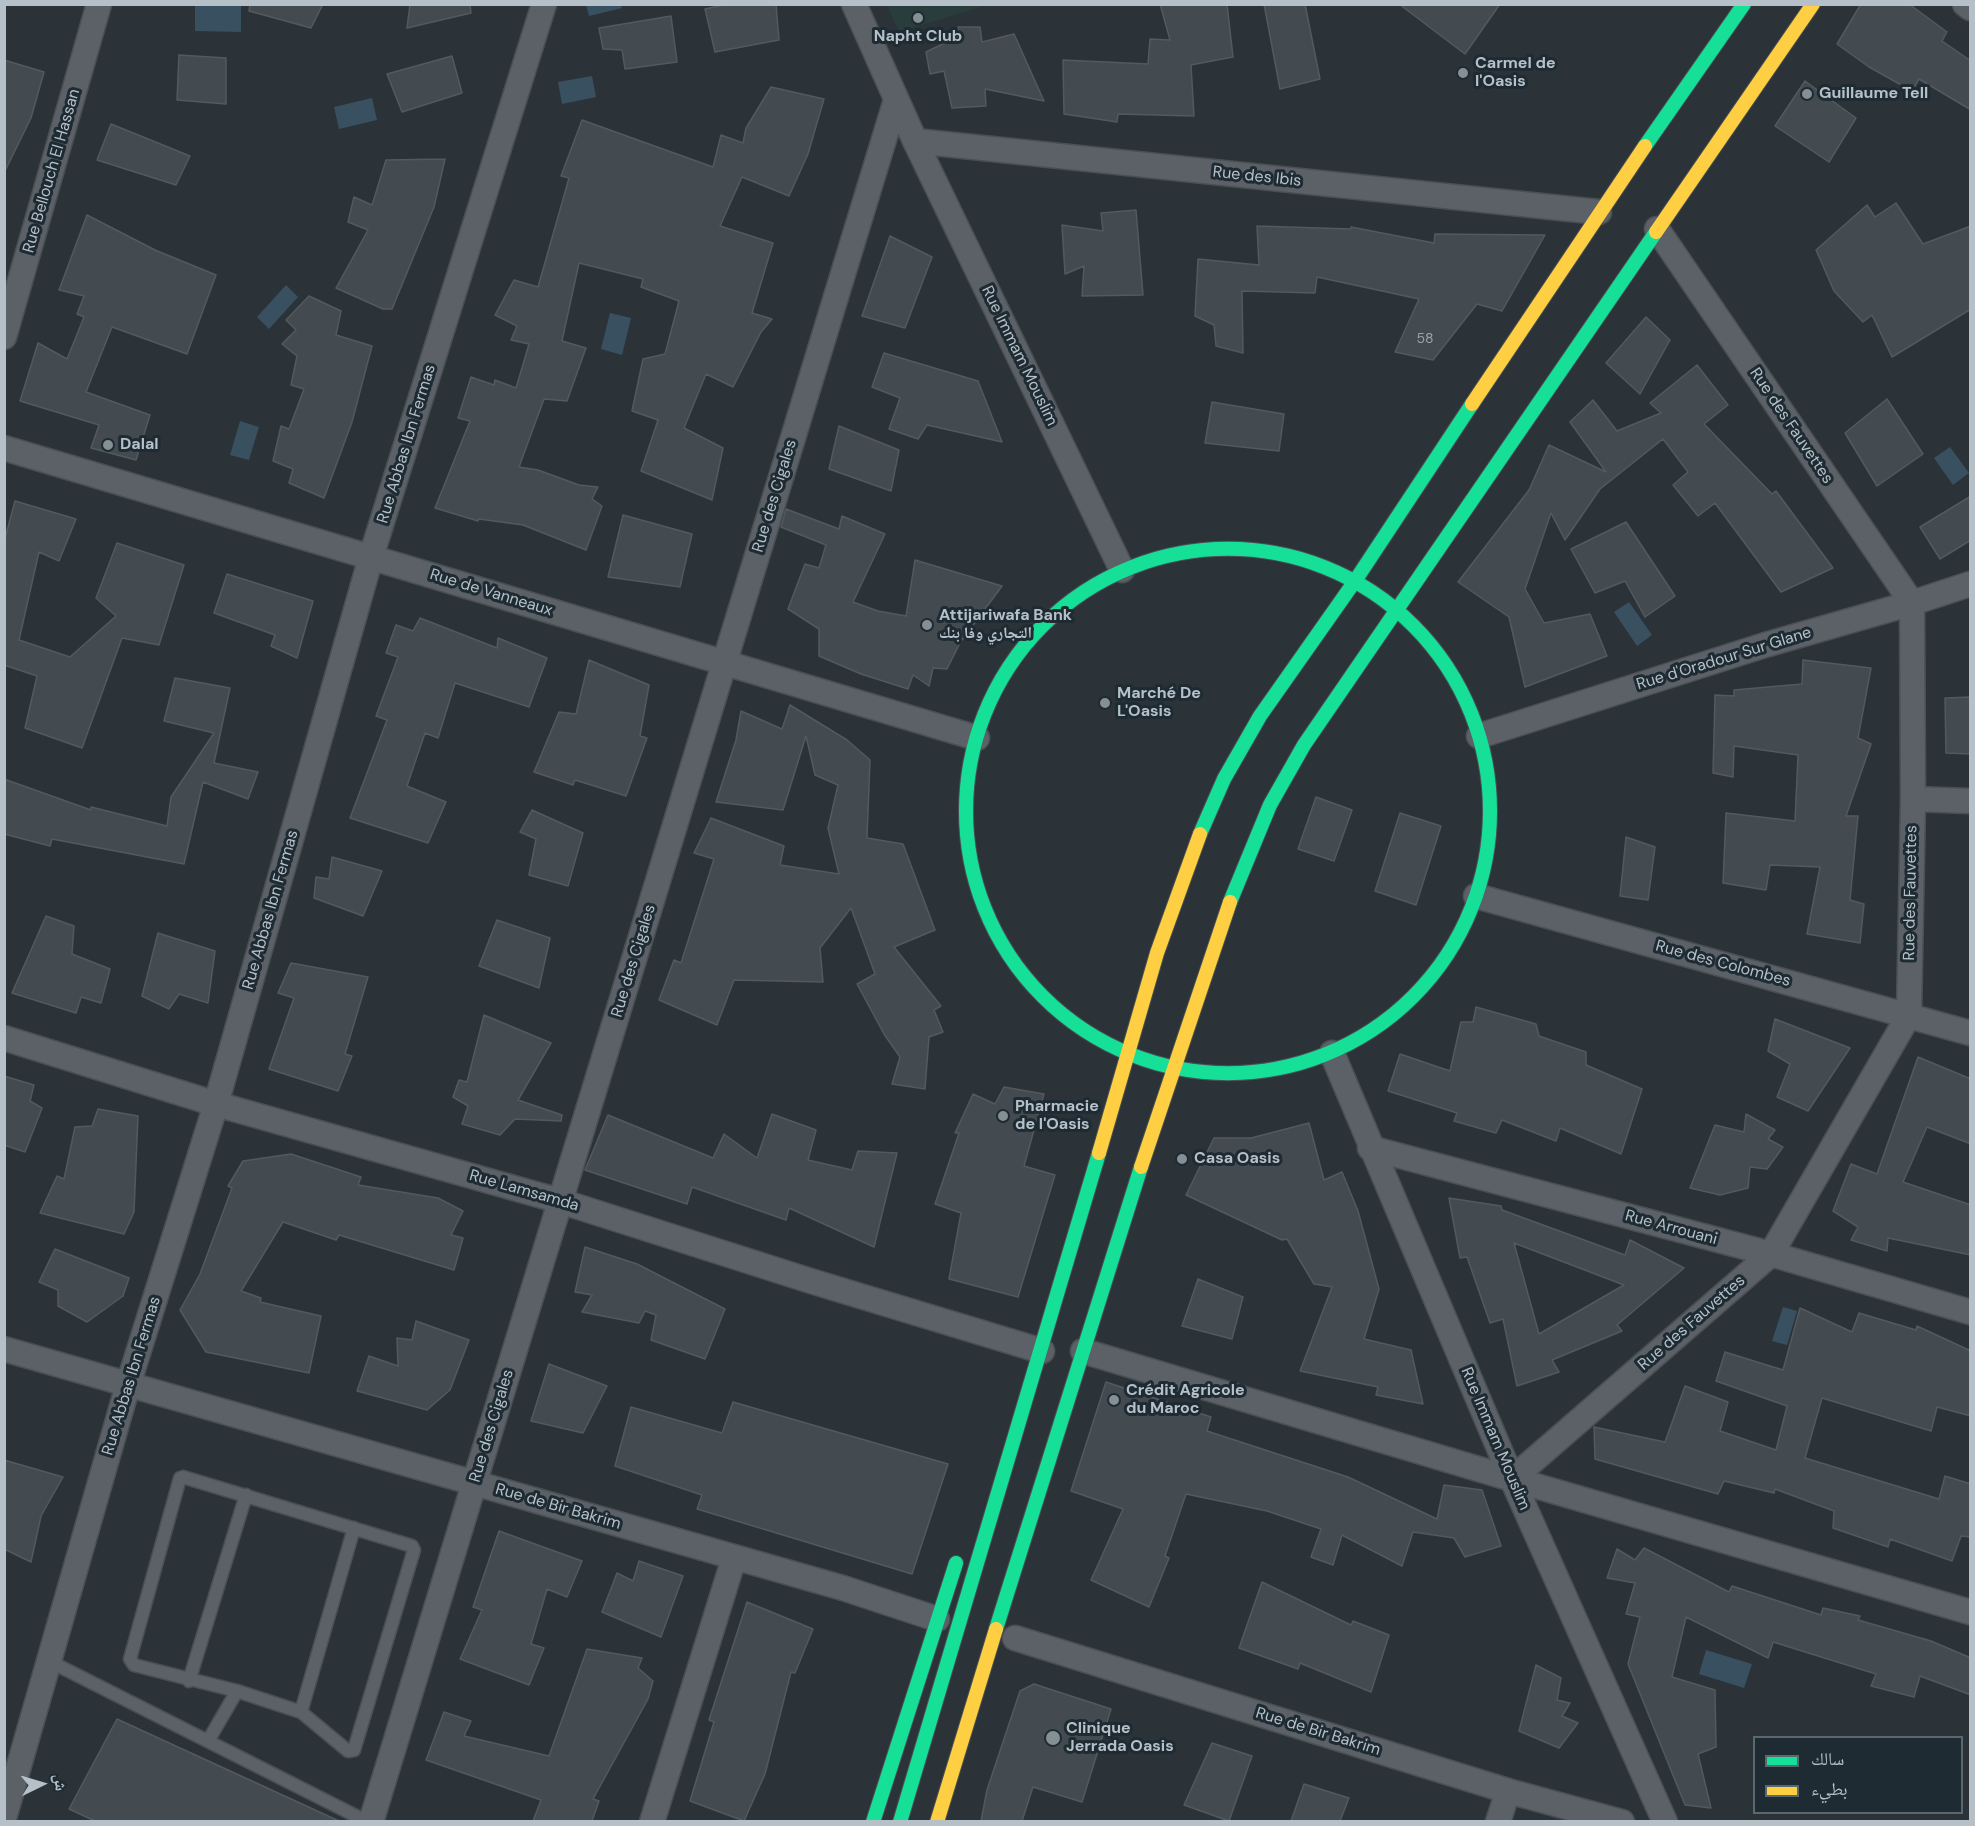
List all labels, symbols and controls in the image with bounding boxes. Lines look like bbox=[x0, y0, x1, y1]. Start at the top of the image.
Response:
marker: Napht Club bbox=[911, 11, 925, 25]
place label: Napht Club bbox=[874, 27, 962, 47]
place label: Carmel de l'Oasis bbox=[1475, 54, 1556, 92]
marker: Carmel de l'Oasis bbox=[1456, 66, 1470, 80]
place label: Guillaume Tell bbox=[1819, 84, 1928, 104]
street label: Rue Bellouch El Hassan bbox=[19, 87, 85, 255]
marker: Guillaume Tell bbox=[1800, 87, 1814, 101]
street label: Rue des Ibis bbox=[1212, 163, 1302, 191]
street label: Rue Immam Mouslim bbox=[977, 283, 1061, 429]
house number: 58 bbox=[1416, 331, 1434, 347]
street label: Rue Abbas Ibn Fermas bbox=[374, 362, 440, 526]
street label: Rue des Fauvettes bbox=[1745, 364, 1837, 488]
place label: Dalal bbox=[120, 435, 159, 455]
street label: Rue des Cigales bbox=[749, 437, 801, 555]
marker: Dalal bbox=[101, 438, 115, 452]
street label: Rue de Vanneaux bbox=[427, 565, 555, 621]
place label: Attijariwafa Bank التجاري وفا بنك bbox=[939, 606, 1072, 644]
marker: Attijariwafa Bank التجاري وفا بنك bbox=[920, 618, 934, 632]
street label: Rue d'Oradour Sur Glane bbox=[1634, 623, 1814, 695]
place label: Marché De L'Oasis bbox=[1117, 684, 1201, 722]
marker: Marché De L'Oasis bbox=[1098, 696, 1112, 710]
street label: Rue des Fauvettes bbox=[1900, 825, 1922, 961]
street label: Rue Abbas Ibn Fermas bbox=[239, 828, 303, 992]
street label: Rue des Cigales bbox=[608, 902, 660, 1020]
street label: Rue des Colombes bbox=[1653, 937, 1793, 991]
place label: Pharmacie de l'Oasis bbox=[1015, 1097, 1099, 1135]
marker: Pharmacie de l'Oasis bbox=[996, 1109, 1010, 1123]
place label: Casa Oasis bbox=[1194, 1149, 1280, 1169]
marker: Casa Oasis bbox=[1175, 1152, 1189, 1166]
street label: Rue Lamsamda bbox=[467, 1166, 581, 1216]
street label: Rue Arrouani bbox=[1623, 1206, 1719, 1250]
street label: Rue des Fauvettes bbox=[1635, 1271, 1749, 1375]
street label: Rue Abbas Ibn Fermas bbox=[99, 1294, 165, 1458]
street label: Rue Immam Mouslim bbox=[1456, 1365, 1534, 1513]
street label: Rue des Cigales bbox=[466, 1367, 518, 1485]
place label: Crédit Agricole du Maroc bbox=[1126, 1381, 1245, 1419]
marker: Crédit Agricole du Maroc bbox=[1107, 1393, 1121, 1407]
street label: Rue de Bir Bakrim bbox=[493, 1480, 623, 1534]
street label: Rue de Bir Bakrim bbox=[1253, 1704, 1383, 1760]
place label: Clinique Jerrada Oasis bbox=[1066, 1719, 1174, 1757]
marker: Clinique Jerrada Oasis bbox=[1044, 1729, 1062, 1747]
legend bbox=[1753, 1736, 1963, 1814]
text: سالك bbox=[1811, 1747, 1844, 1771]
north arrow bbox=[12, 1754, 72, 1814]
text: ش bbox=[49, 1773, 72, 1792]
text: بطيء bbox=[1811, 1777, 1848, 1801]

